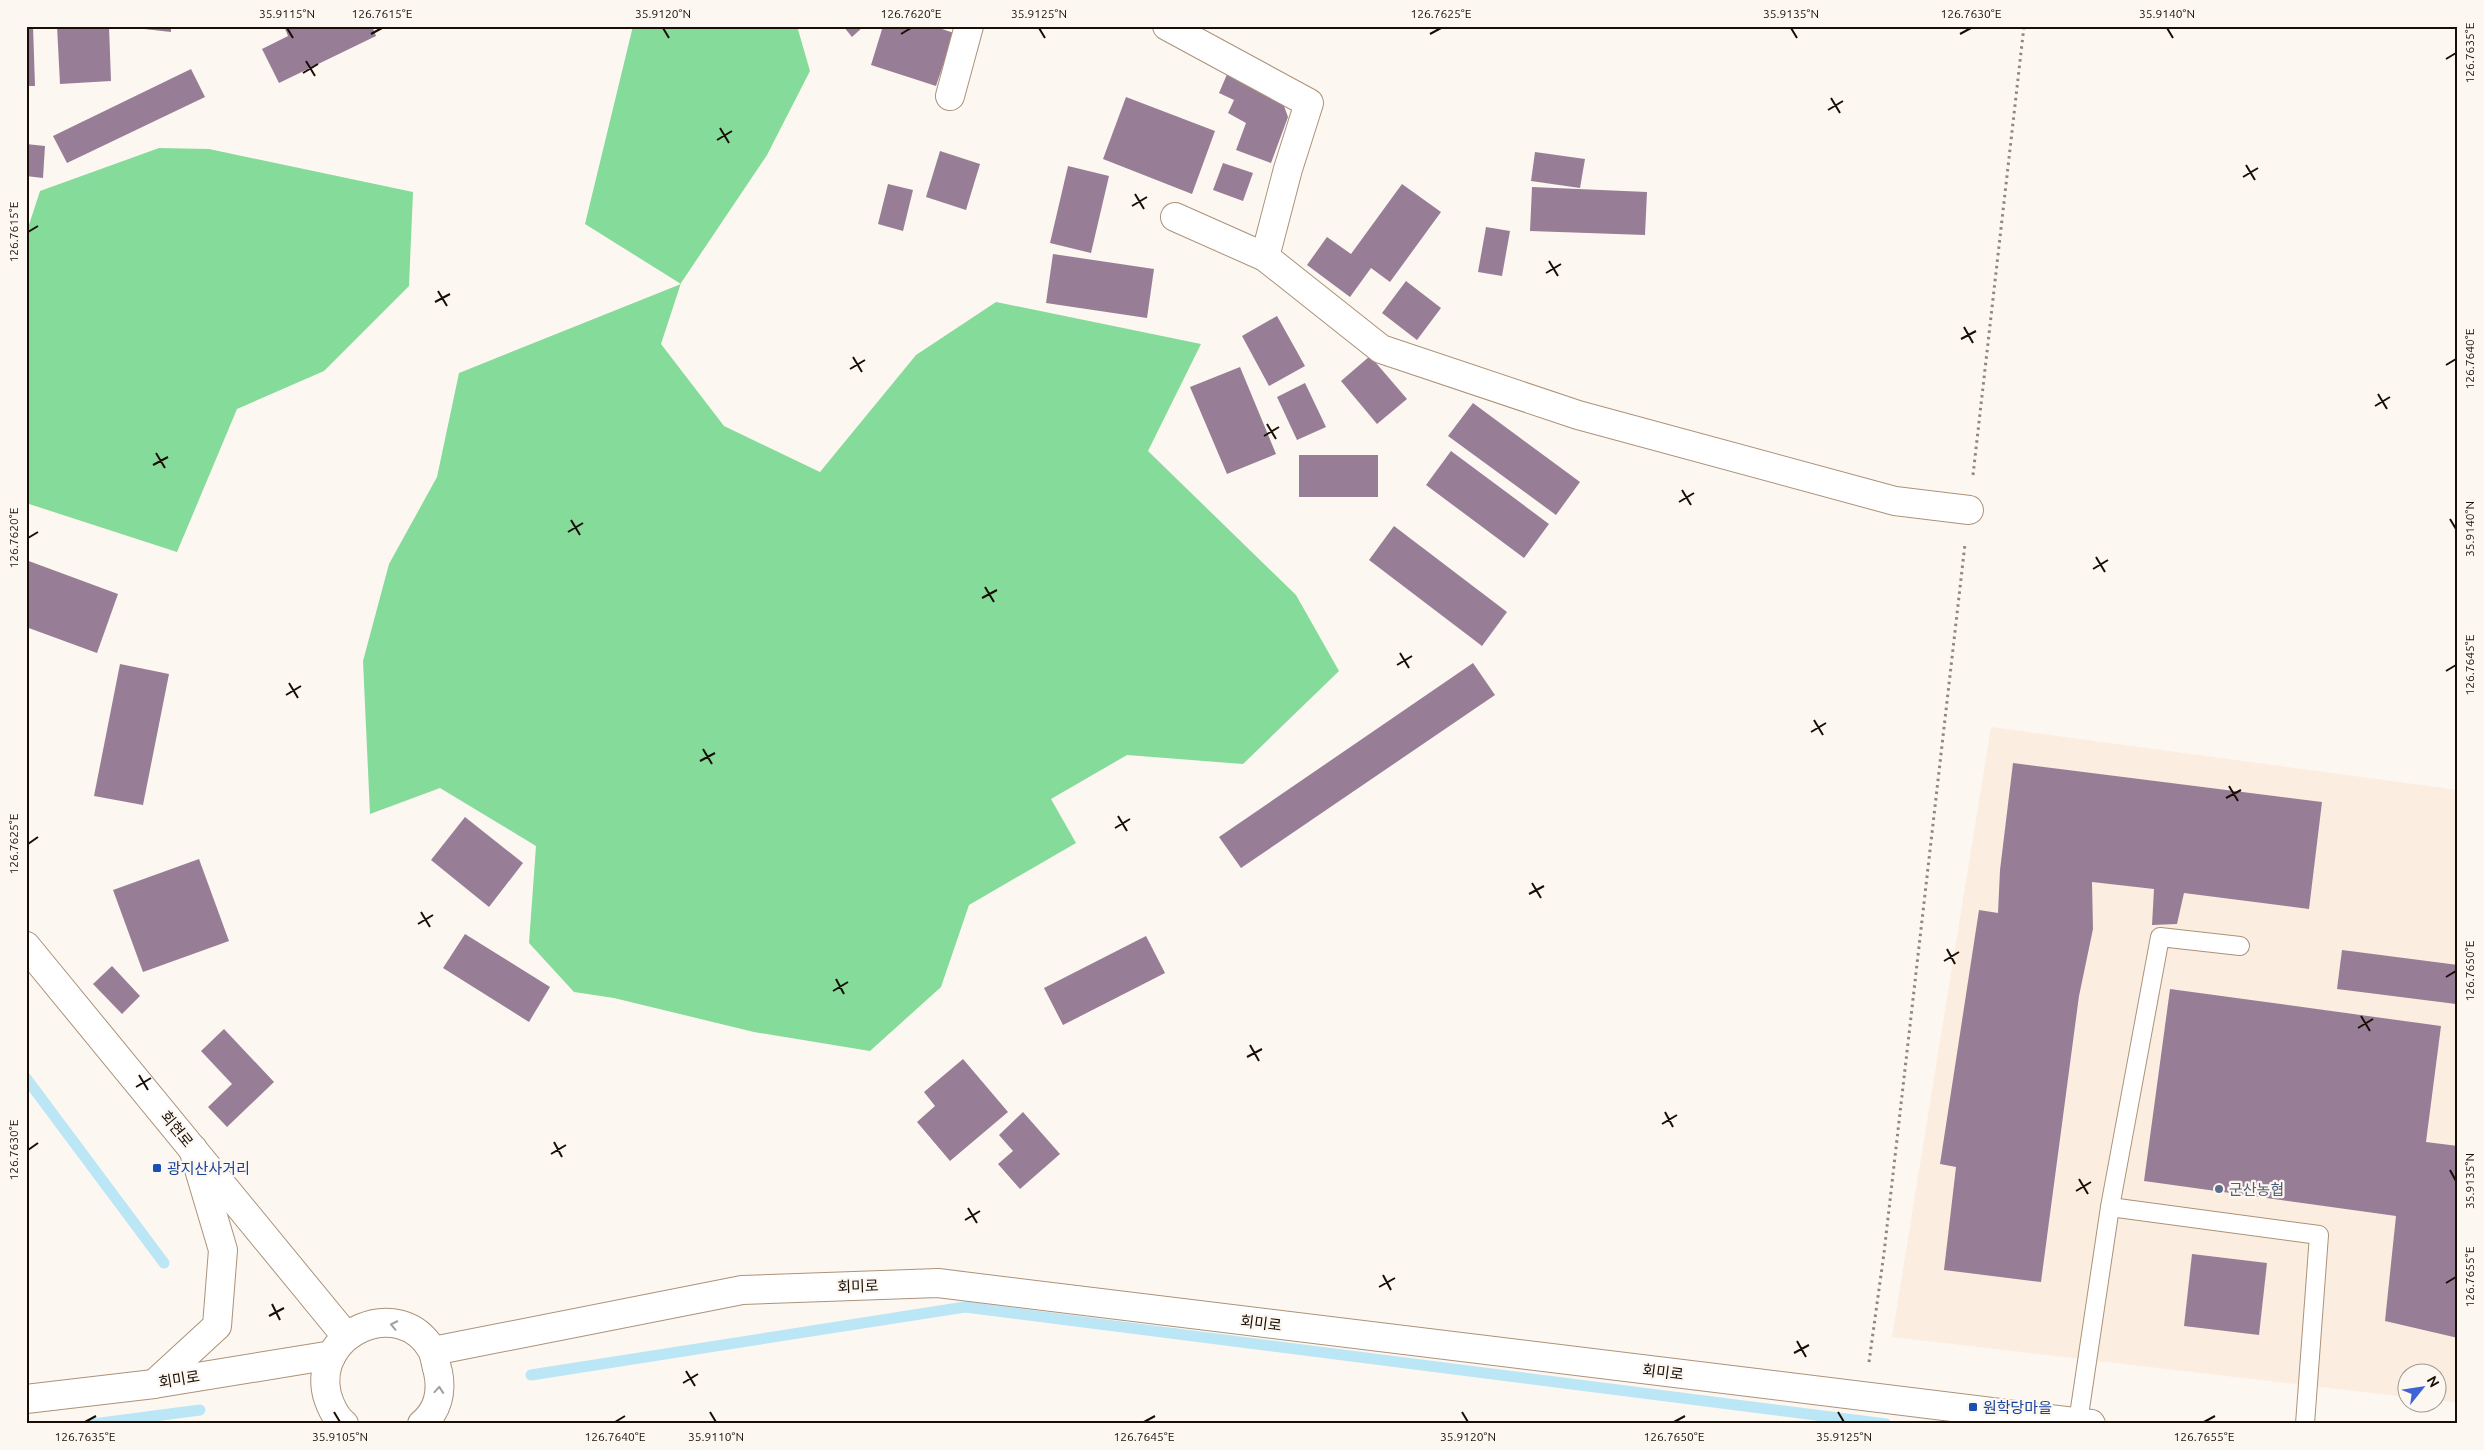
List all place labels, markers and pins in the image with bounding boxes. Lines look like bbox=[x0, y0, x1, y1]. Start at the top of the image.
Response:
place label: 광지산사거리 bbox=[167, 1160, 250, 1177]
marker: 광지산사거리 bbox=[151, 1162, 163, 1174]
place label: 군산농협 bbox=[2229, 1181, 2284, 1198]
marker: 군산농협 bbox=[2213, 1183, 2225, 1195]
place label: 원학당마을 bbox=[1983, 1399, 2052, 1416]
marker: 원학당마을 bbox=[1967, 1401, 1979, 1413]

